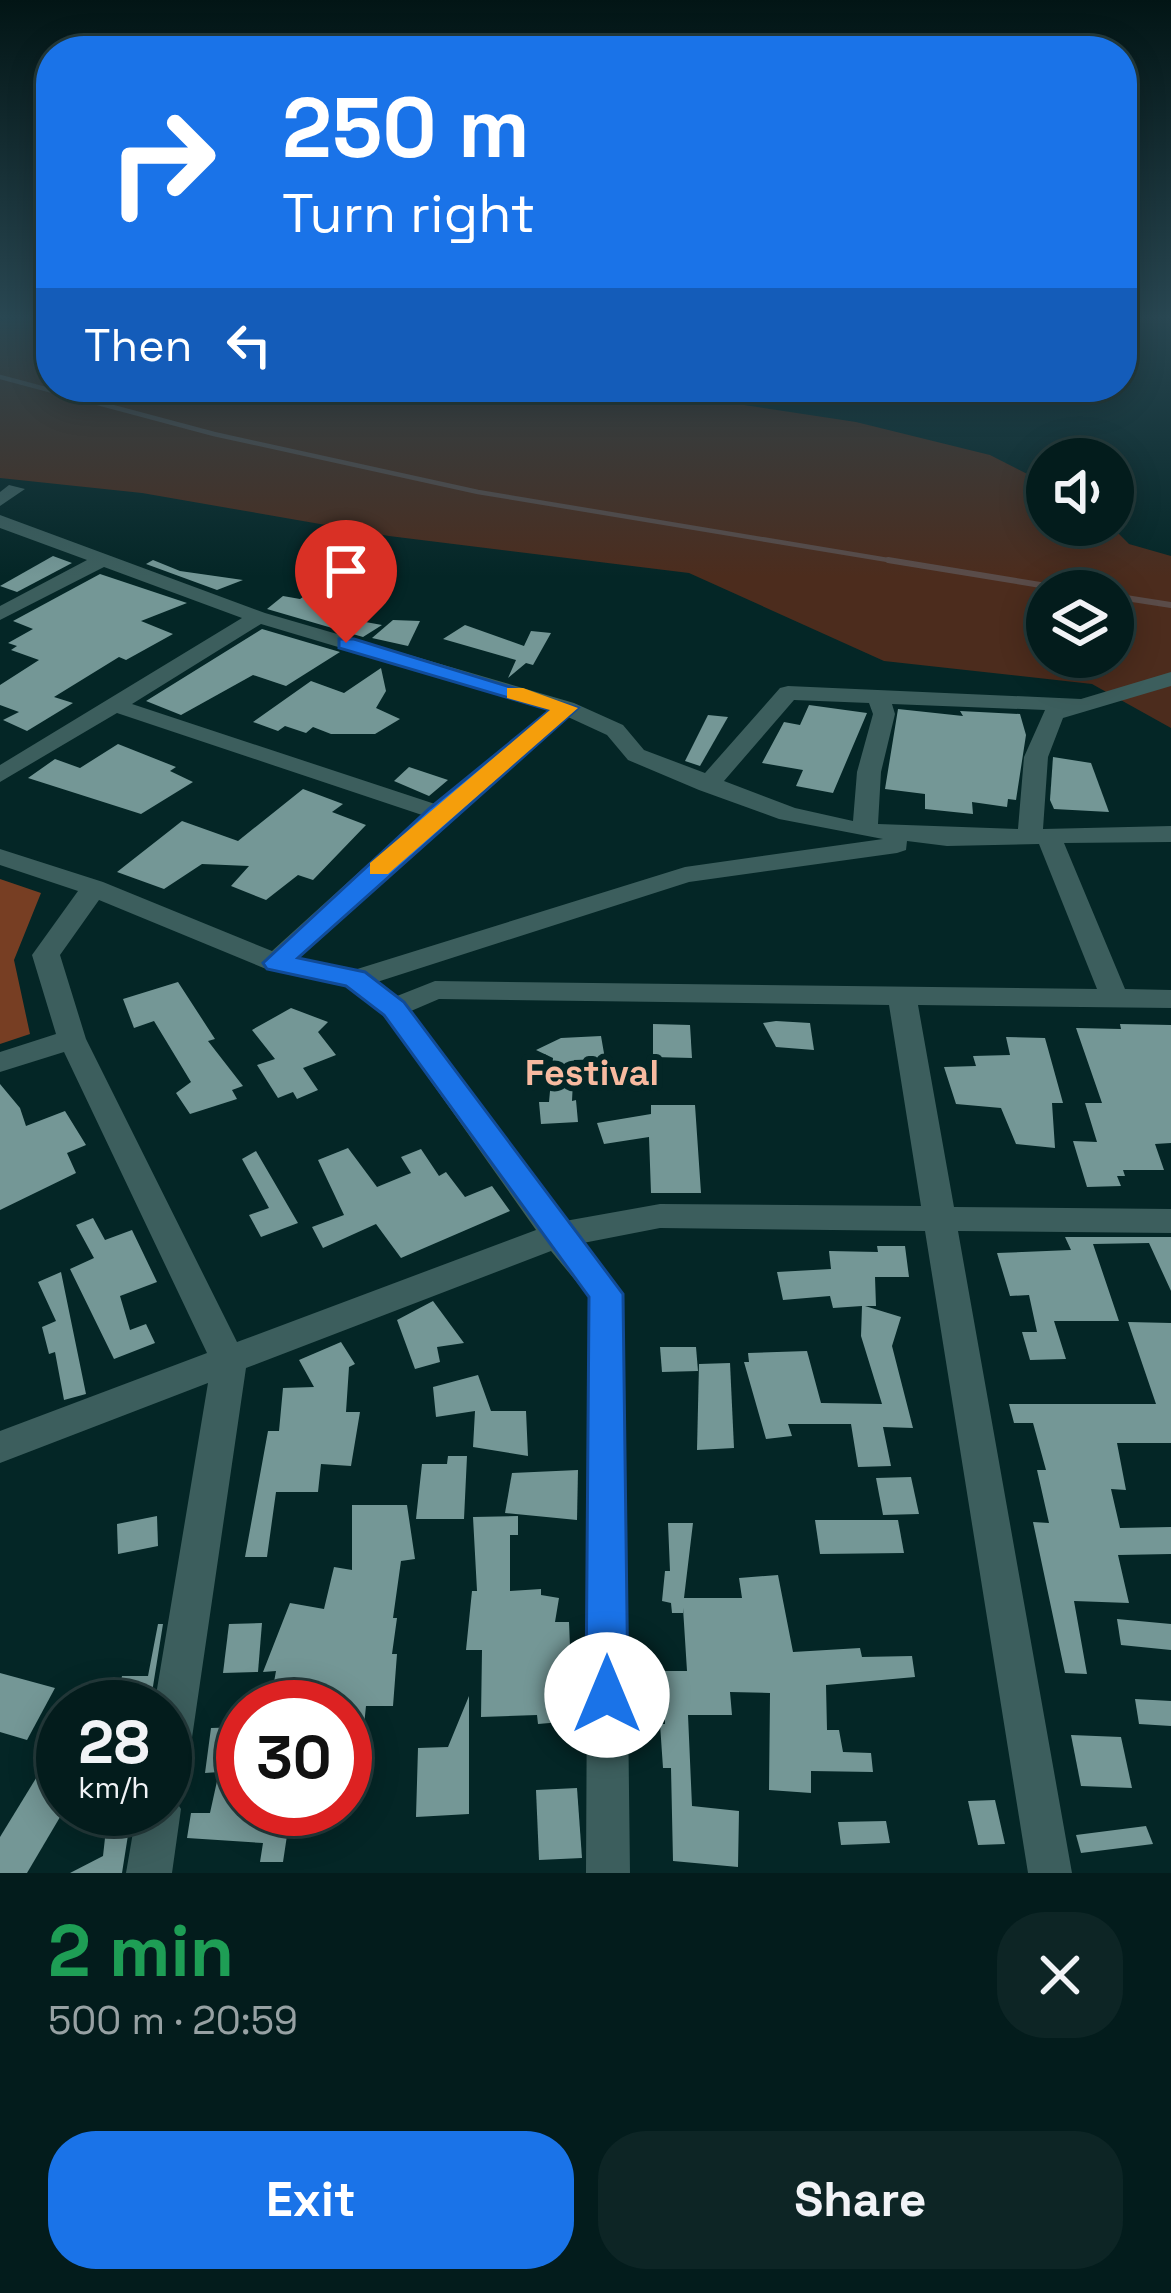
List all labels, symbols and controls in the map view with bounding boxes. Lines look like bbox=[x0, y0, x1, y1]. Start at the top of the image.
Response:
text: 250 m bbox=[282, 74, 530, 182]
icon: right bbox=[84, 84, 240, 240]
text: Turn right bbox=[282, 179, 535, 248]
icon: left bbox=[216, 312, 282, 378]
text: Then bbox=[84, 317, 192, 374]
map controls bbox=[1026, 438, 1134, 678]
button: sound bbox=[1026, 438, 1134, 546]
pin bbox=[295, 520, 397, 643]
icon: arrive bbox=[313, 538, 379, 604]
button: layers bbox=[1026, 570, 1134, 678]
district label: Festival bbox=[525, 1050, 659, 1096]
position arrow bbox=[544, 1632, 670, 1758]
speed limit sign: 30 bbox=[216, 1680, 372, 1836]
text: 28 bbox=[78, 1704, 150, 1781]
text: km/h bbox=[78, 1768, 150, 1807]
text: 2 min bbox=[48, 1905, 234, 1997]
button: close bbox=[997, 1912, 1123, 2038]
text: 500 m · 20:59 bbox=[48, 1996, 298, 2045]
button: Exit bbox=[48, 2131, 574, 2269]
button: Share bbox=[598, 2131, 1123, 2269]

